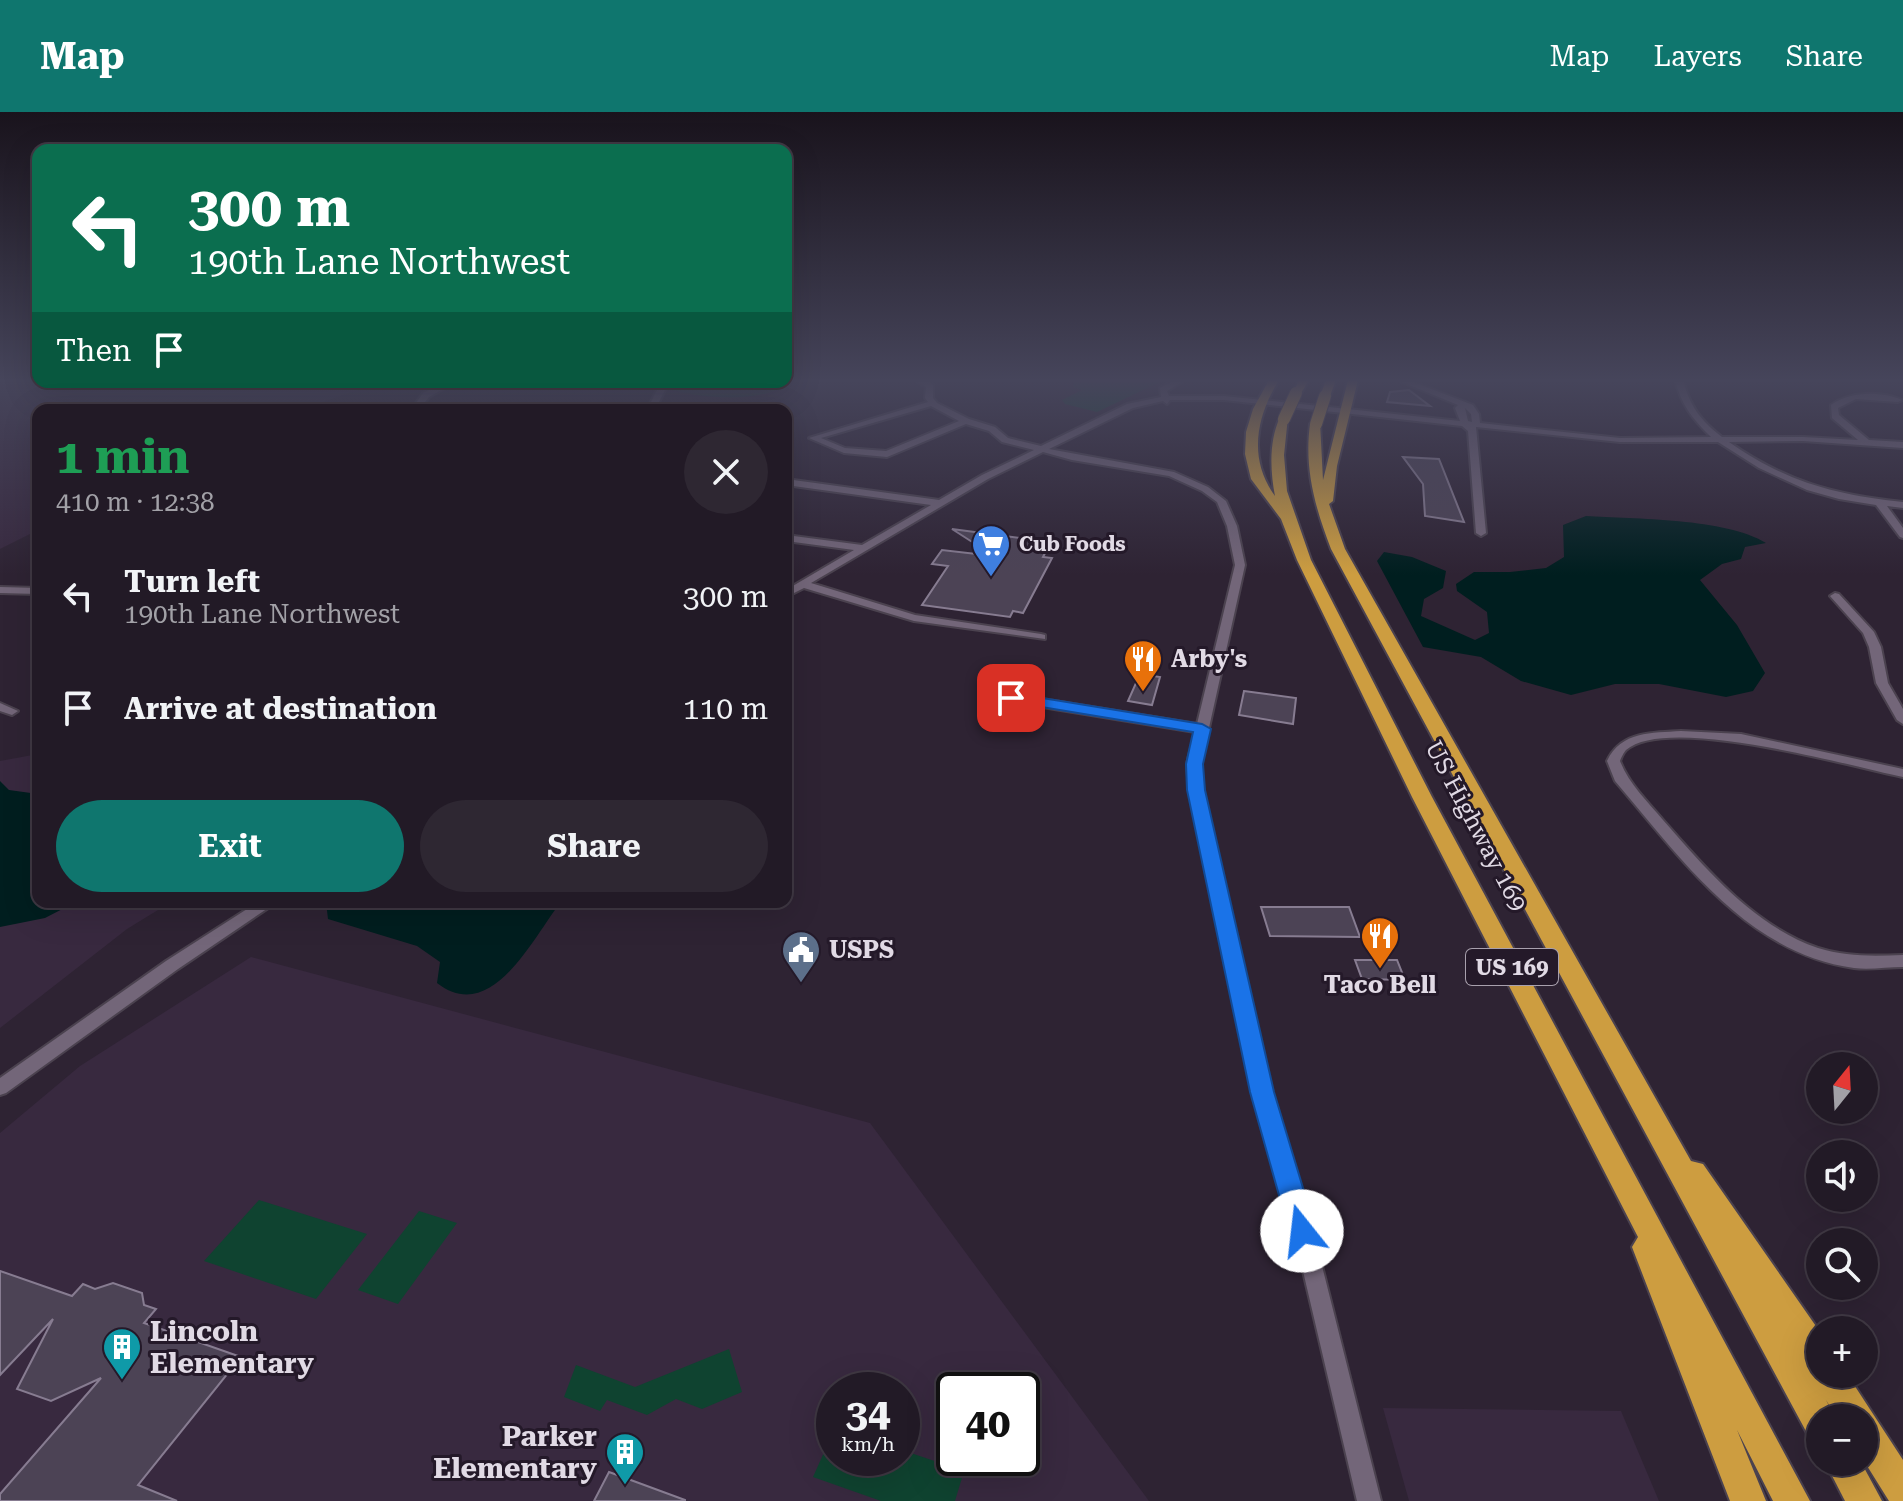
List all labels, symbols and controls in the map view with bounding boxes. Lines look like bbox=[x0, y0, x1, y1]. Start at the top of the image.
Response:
text: Map bbox=[40, 34, 125, 78]
text: Map bbox=[1550, 40, 1609, 73]
text: Layers bbox=[1653, 40, 1742, 73]
text: Share bbox=[1786, 40, 1863, 73]
text: 300 m bbox=[188, 174, 350, 240]
icon: left bbox=[56, 176, 160, 280]
text: 190th Lane Northwest bbox=[188, 241, 570, 283]
icon: arrive bbox=[147, 328, 191, 372]
text: Then bbox=[56, 333, 131, 368]
text: 1 min bbox=[56, 429, 189, 485]
button: close bbox=[684, 430, 768, 514]
text: 410 m · 12:38 bbox=[56, 487, 215, 517]
supermarket icon: Cub Foods bbox=[970, 523, 1012, 578]
place label: Cub Foods bbox=[1019, 532, 1126, 556]
text: Turn left bbox=[124, 564, 260, 599]
icon: left bbox=[56, 574, 100, 618]
text: 300 m bbox=[683, 579, 768, 614]
text: 190th Lane Northwest bbox=[124, 599, 400, 629]
restaurant icon: Arby's bbox=[1122, 638, 1164, 693]
place label: Arby's bbox=[1171, 645, 1247, 673]
pin bbox=[977, 664, 1045, 732]
icon: arrive bbox=[989, 676, 1033, 720]
icon: arrive bbox=[56, 686, 100, 730]
text: Arrive at destination bbox=[124, 691, 437, 726]
text: 110 m bbox=[683, 691, 768, 726]
street label: US Highway 169 bbox=[1419, 736, 1533, 916]
button: Exit bbox=[56, 800, 404, 892]
button: Share bbox=[420, 800, 768, 892]
restaurant icon: Taco Bell bbox=[1359, 915, 1401, 970]
public building icon: USPS bbox=[780, 929, 822, 984]
place label: USPS bbox=[829, 936, 894, 964]
road number: US 169 bbox=[1466, 949, 1558, 985]
place label: Taco Bell bbox=[1324, 971, 1437, 999]
north arrow bbox=[1806, 1052, 1878, 1124]
map controls bbox=[1806, 1052, 1878, 1476]
button: sound bbox=[1806, 1140, 1878, 1212]
position arrow bbox=[1260, 1189, 1344, 1273]
button: search bbox=[1806, 1228, 1878, 1300]
place label: Lincoln Elementary bbox=[150, 1315, 314, 1380]
button: + bbox=[1806, 1316, 1878, 1388]
building icon: Lincoln Elementary bbox=[101, 1326, 143, 1381]
speed limit sign: 40 bbox=[936, 1372, 1040, 1476]
text: 34 bbox=[846, 1390, 890, 1437]
button: − bbox=[1806, 1404, 1878, 1476]
place label: Parker Elementary bbox=[433, 1420, 597, 1485]
building icon: Parker Elementary bbox=[604, 1431, 646, 1486]
text: km/h bbox=[841, 1432, 895, 1456]

